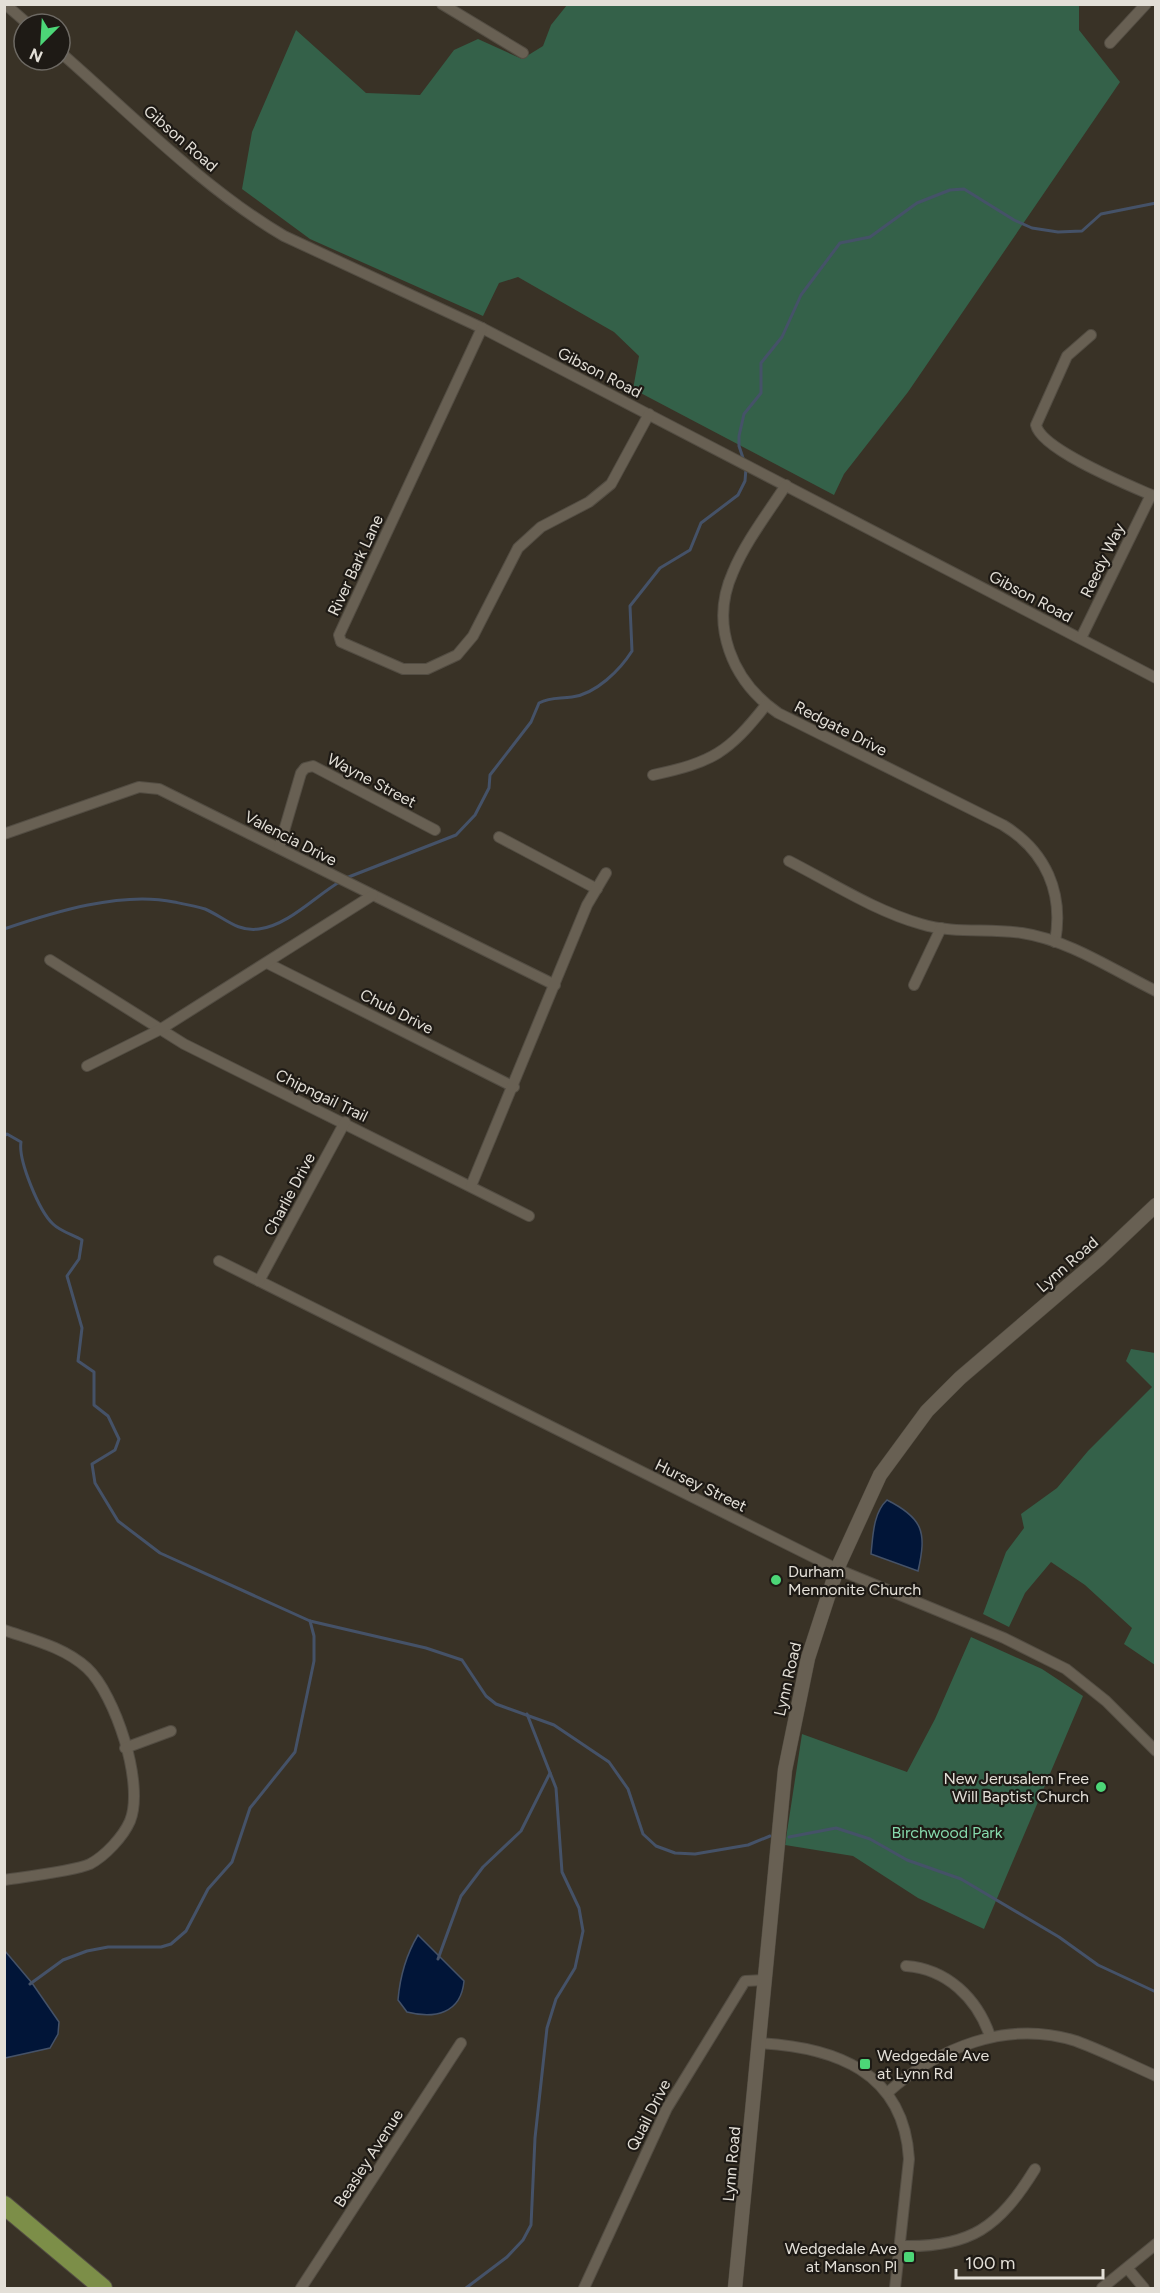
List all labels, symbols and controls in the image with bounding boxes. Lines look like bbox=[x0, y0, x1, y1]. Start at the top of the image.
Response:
north arrow bbox=[12, 12, 72, 72]
text: N bbox=[27, 44, 46, 66]
street label: Gibson Road bbox=[140, 101, 222, 176]
street label: Gibson Road bbox=[555, 343, 645, 402]
street label: River Bark Lane bbox=[324, 511, 387, 619]
street label: Reedy Way bbox=[1076, 519, 1129, 601]
street label: Gibson Road bbox=[986, 567, 1076, 626]
street label: Redgate Drive bbox=[791, 697, 890, 760]
street label: Wayne Street bbox=[324, 749, 419, 812]
street label: Valencia Drive bbox=[241, 807, 340, 870]
street label: Chub Drive bbox=[357, 985, 437, 1038]
street label: Chipngail Trail bbox=[273, 1065, 371, 1126]
street label: Charlie Drive bbox=[260, 1149, 319, 1239]
street label: Lynn Road bbox=[1033, 1233, 1102, 1296]
street label: Hursey Street bbox=[652, 1455, 750, 1516]
place label: Durham Mennonite Church bbox=[788, 1562, 921, 1599]
marker: Durham Mennonite Church bbox=[769, 1573, 783, 1587]
street label: Lynn Road bbox=[770, 1640, 805, 1718]
place label: New Jerusalem Free Will Baptist Church bbox=[943, 1769, 1089, 1806]
marker: New Jerusalem Free Will Baptist Church bbox=[1094, 1780, 1108, 1794]
park label: Birchwood Park bbox=[891, 1823, 1003, 1842]
place label: Wedgedale Ave at Lynn Rd bbox=[877, 2046, 989, 2083]
marker: Wedgedale Ave at Lynn Rd bbox=[858, 2057, 872, 2071]
street label: Quail Drive bbox=[622, 2076, 675, 2154]
street label: Beasley Avenue bbox=[330, 2106, 407, 2211]
street label: Lynn Road bbox=[719, 2126, 744, 2202]
place label: Wedgedale Ave at Manson Pl bbox=[785, 2239, 897, 2276]
scale bar bbox=[956, 2242, 1103, 2280]
marker: Wedgedale Ave at Manson Pl bbox=[902, 2250, 916, 2264]
text: 100 m bbox=[965, 2252, 1015, 2274]

